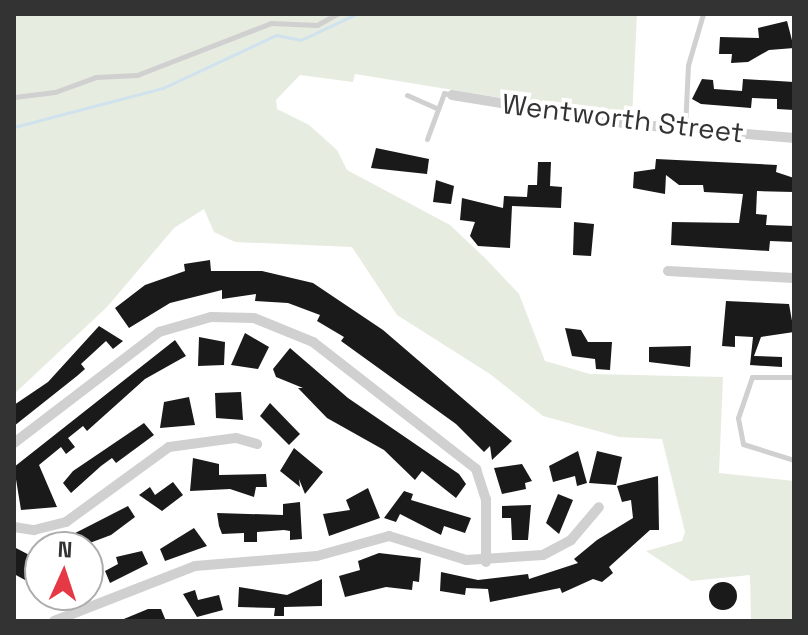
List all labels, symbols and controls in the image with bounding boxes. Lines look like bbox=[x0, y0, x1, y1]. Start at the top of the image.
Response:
street label: Wentworth Street bbox=[500, 87, 746, 149]
north arrow bbox=[24, 531, 104, 611]
text: N bbox=[57, 535, 73, 563]

